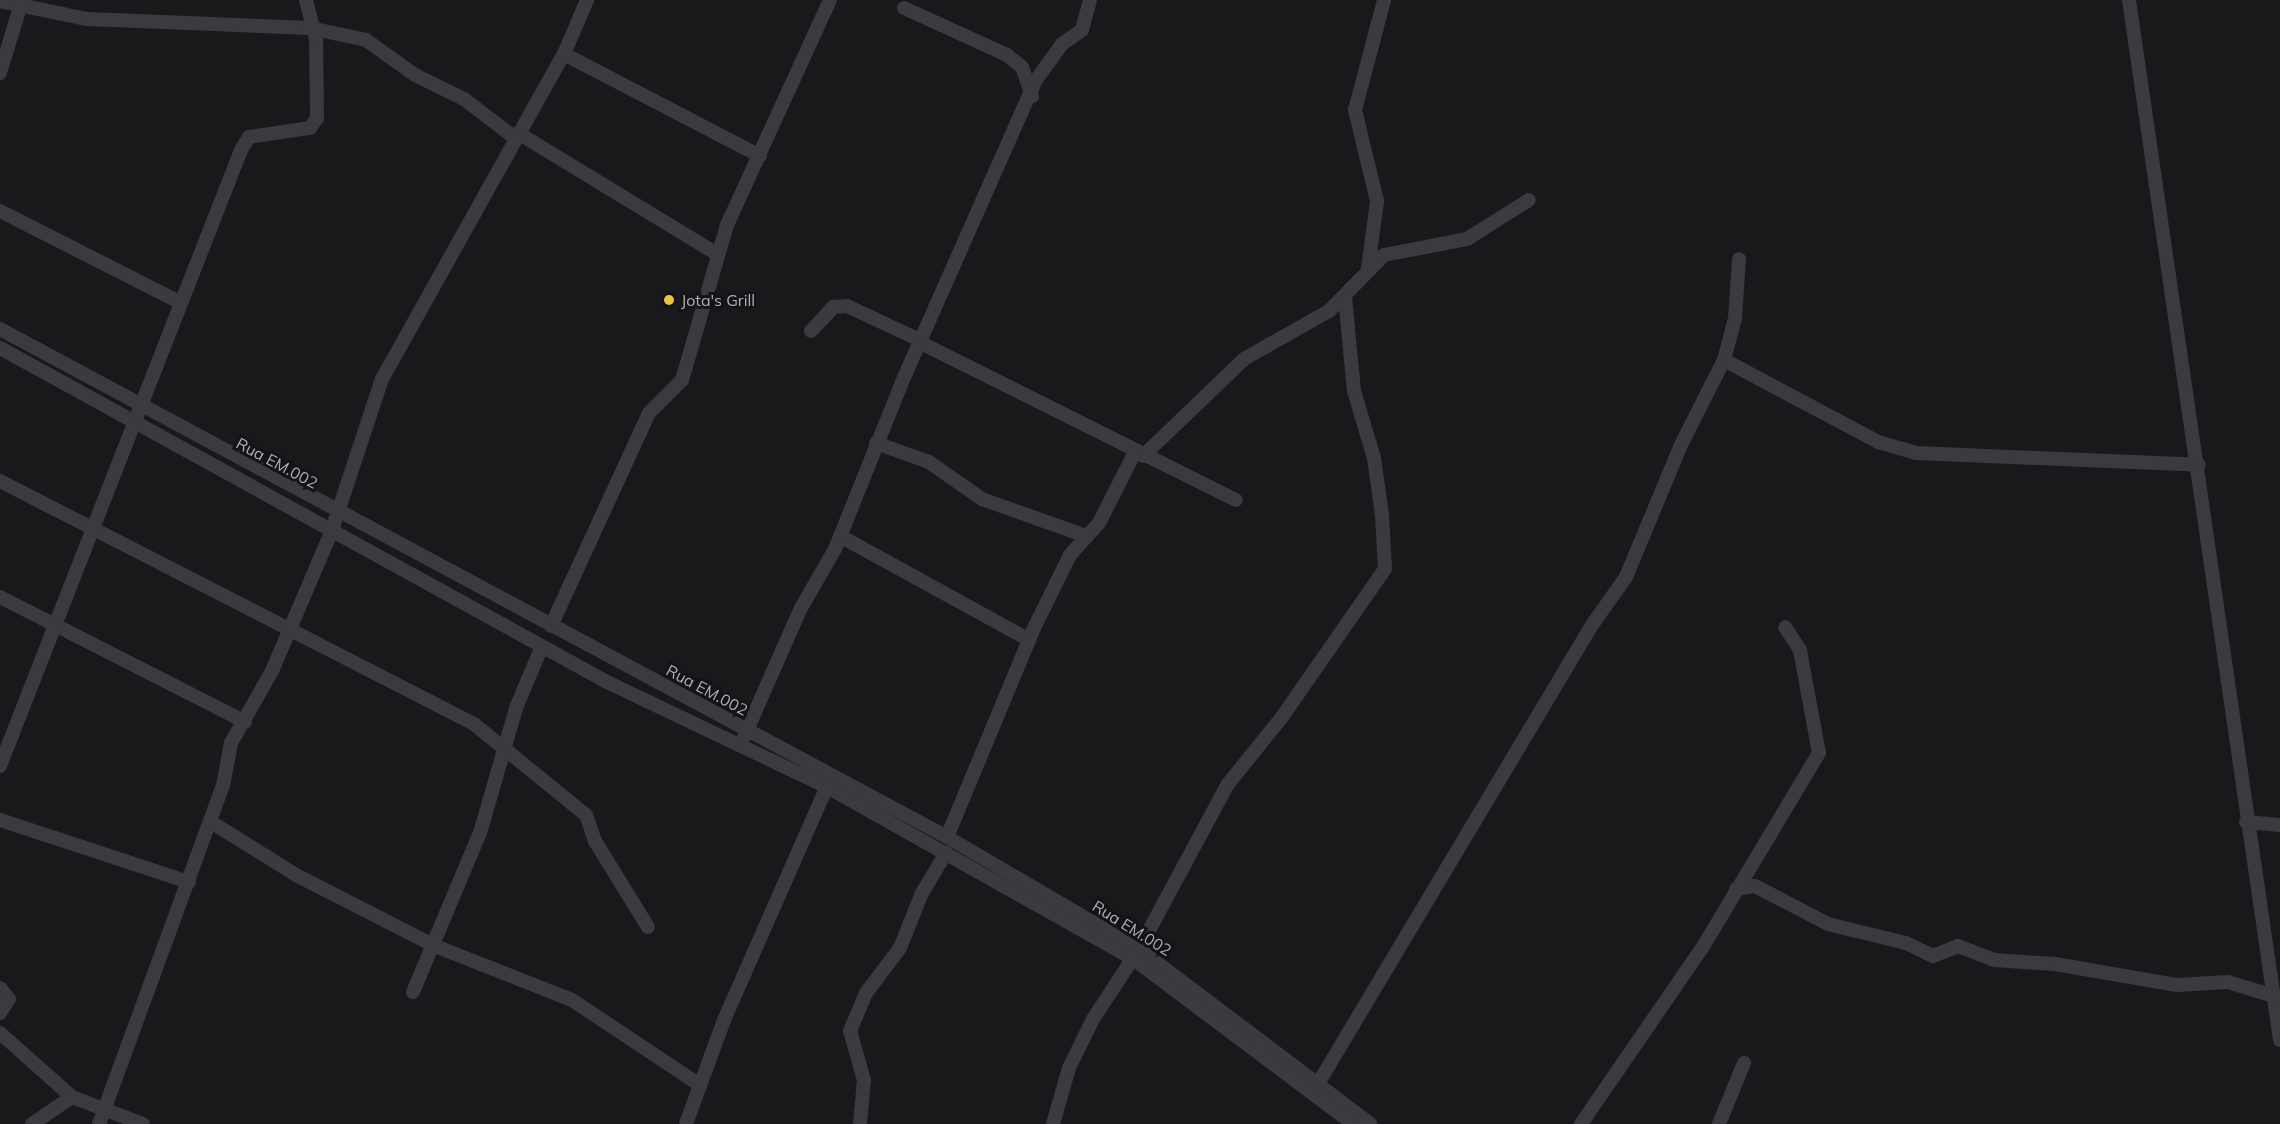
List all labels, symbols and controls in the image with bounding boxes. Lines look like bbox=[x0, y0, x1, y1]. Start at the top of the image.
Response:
place label: Jota's Grill bbox=[681, 290, 755, 310]
marker: Jota's Grill bbox=[662, 293, 676, 307]
street label: Rua EM.002 bbox=[233, 433, 321, 493]
street label: Rua EM.002 bbox=[663, 660, 751, 720]
street label: Rua EM.002 bbox=[1089, 896, 1175, 960]

